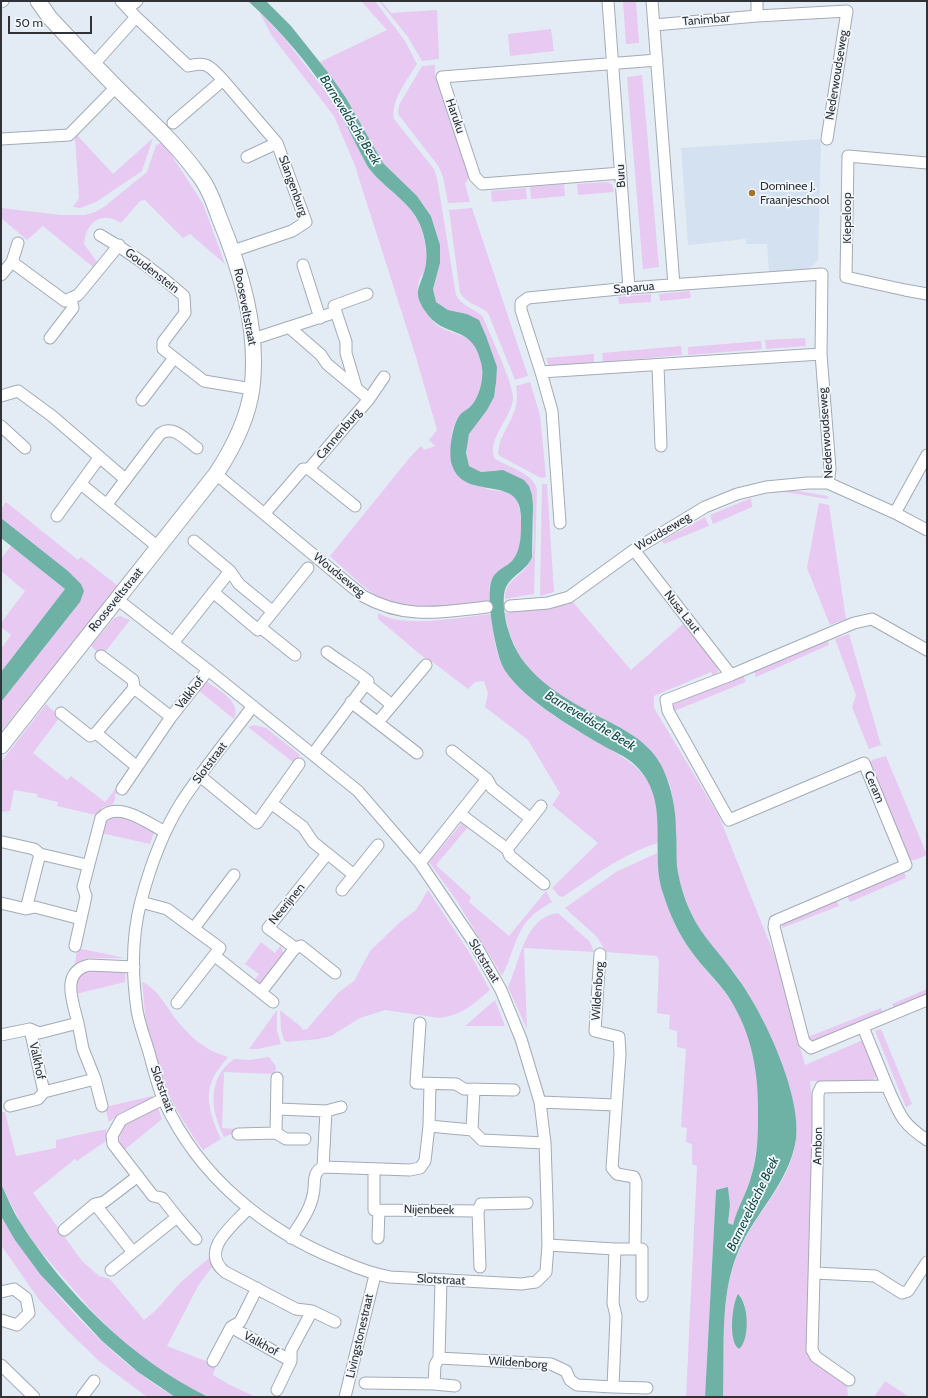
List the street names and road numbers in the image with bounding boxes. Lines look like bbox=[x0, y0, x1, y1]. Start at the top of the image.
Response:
street label: Tanimbar bbox=[682, 11, 730, 29]
street label: Nederwoudseweg bbox=[823, 29, 851, 121]
street label: Haruku bbox=[442, 97, 468, 135]
street label: Slangenburg bbox=[275, 154, 311, 218]
street label: Buru bbox=[613, 164, 629, 188]
street label: Kiepeloop bbox=[840, 192, 854, 244]
street label: Goudenstein bbox=[122, 245, 182, 297]
street label: Rooseveltstraat bbox=[230, 267, 260, 347]
street label: Saparua bbox=[613, 279, 655, 297]
street label: Nederwoudseweg bbox=[816, 387, 836, 479]
street label: Cannenburg bbox=[314, 406, 364, 462]
street label: Woudseweg bbox=[633, 510, 693, 554]
street label: Woudseweg bbox=[310, 550, 368, 600]
street label: Rooseveltstraat bbox=[86, 565, 146, 635]
street label: Nusa Laut bbox=[661, 588, 703, 636]
street label: Valkhof bbox=[173, 674, 207, 712]
street label: Slotstraat bbox=[190, 739, 230, 787]
street label: Ceram bbox=[861, 769, 887, 805]
street label: Neerijnen bbox=[266, 880, 308, 928]
street label: Slotstraat bbox=[465, 937, 503, 985]
street label: Wildenborg bbox=[589, 961, 607, 1021]
street label: Valkhof bbox=[26, 1041, 48, 1081]
street label: Slotstraat bbox=[147, 1064, 177, 1114]
street label: Ambon bbox=[810, 1127, 826, 1165]
street label: Nijenbeek bbox=[404, 1202, 454, 1218]
street label: Slotstraat bbox=[416, 1272, 466, 1288]
street label: Livingstonestraat bbox=[343, 1292, 377, 1380]
street label: Valkhof bbox=[241, 1329, 281, 1359]
street label: Wildenborg bbox=[488, 1354, 548, 1372]

